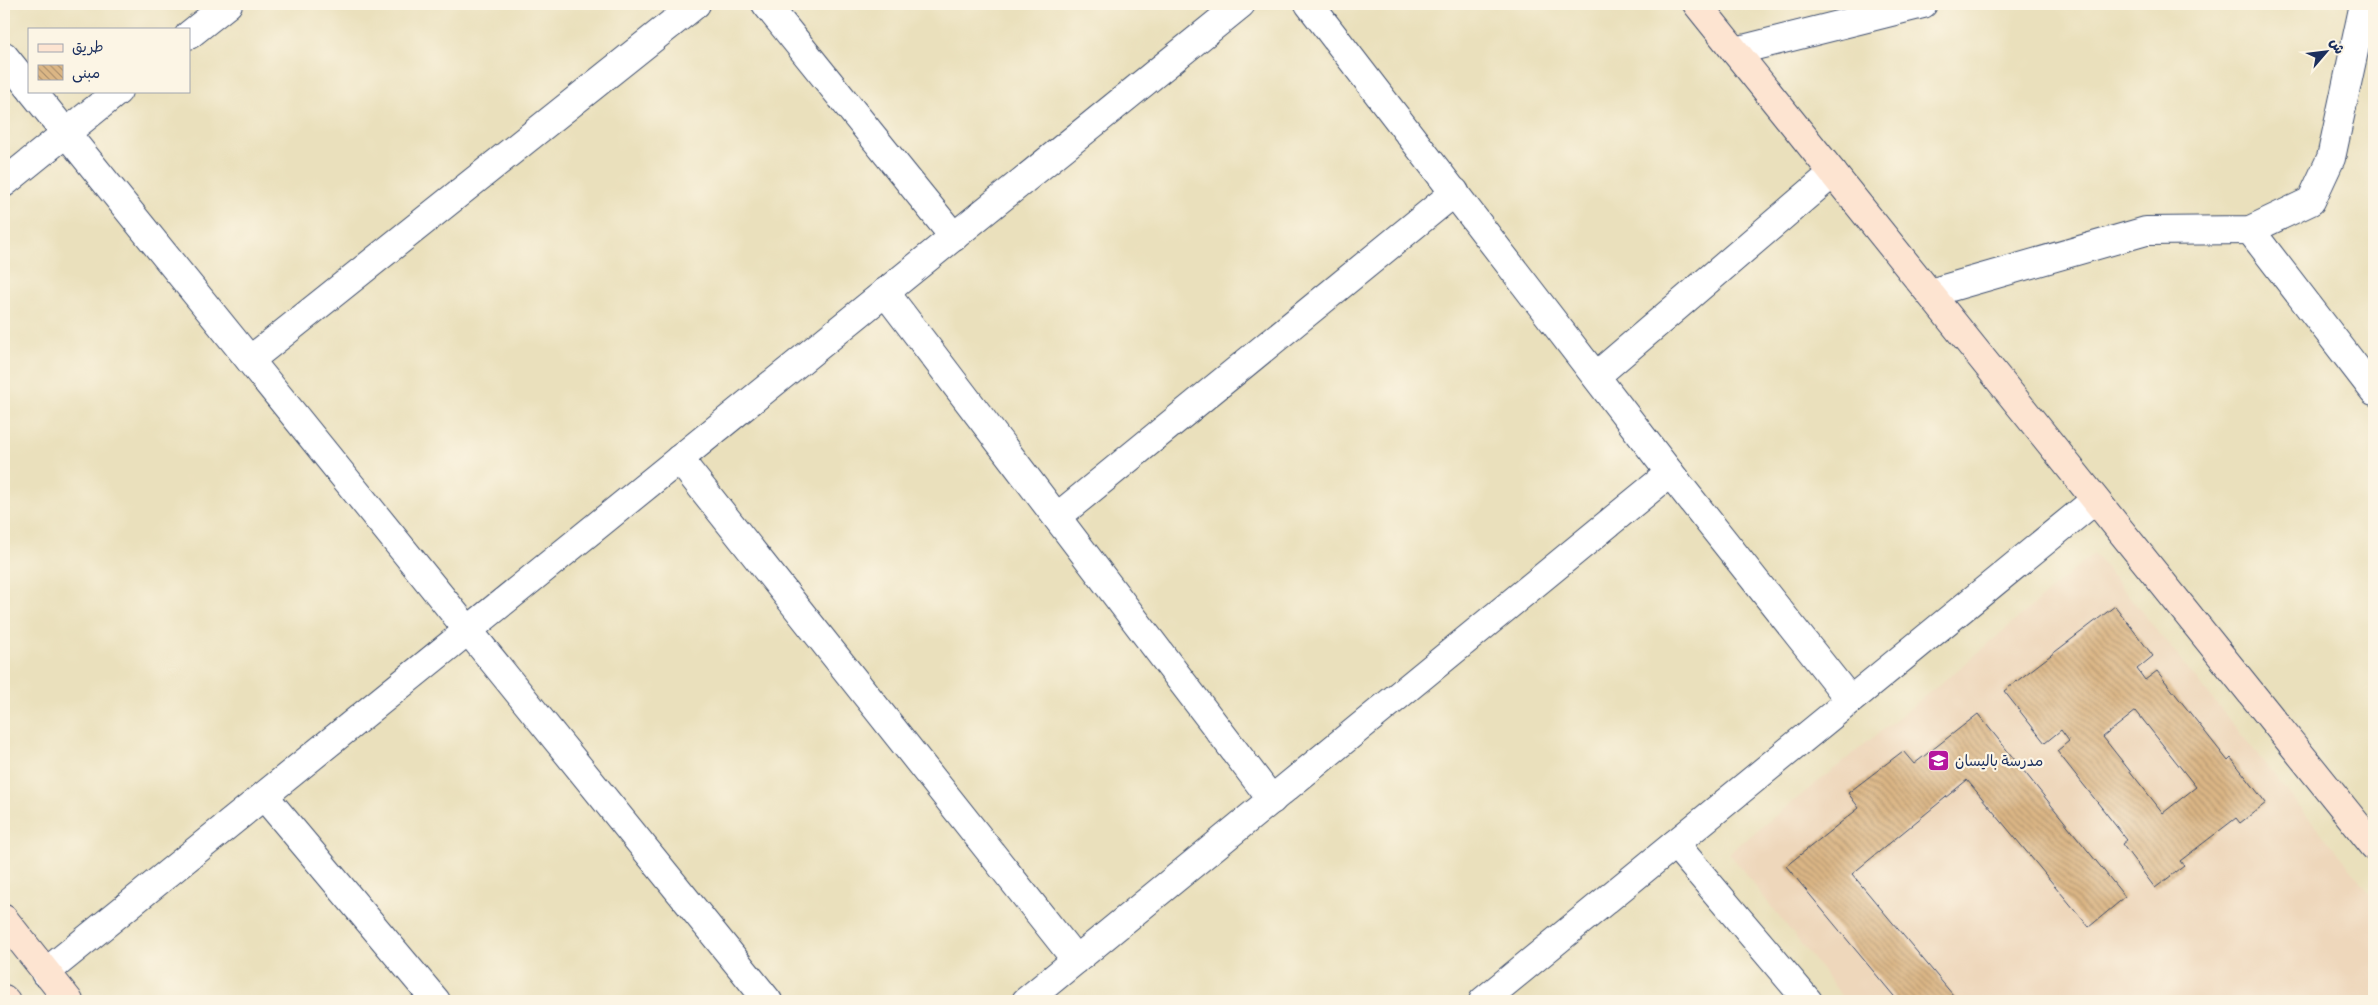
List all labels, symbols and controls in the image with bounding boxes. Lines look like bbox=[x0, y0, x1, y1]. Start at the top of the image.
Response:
legend bbox=[28, 28, 190, 92]
north arrow bbox=[2300, 28, 2350, 78]
text: ش bbox=[2326, 35, 2348, 57]
text: طريق bbox=[72, 38, 104, 56]
text: مبنى bbox=[72, 64, 100, 83]
school or university icon: مدرسة بالیسان bbox=[1927, 749, 1951, 773]
place label: مدرسة بالیسان bbox=[1955, 752, 2043, 770]

